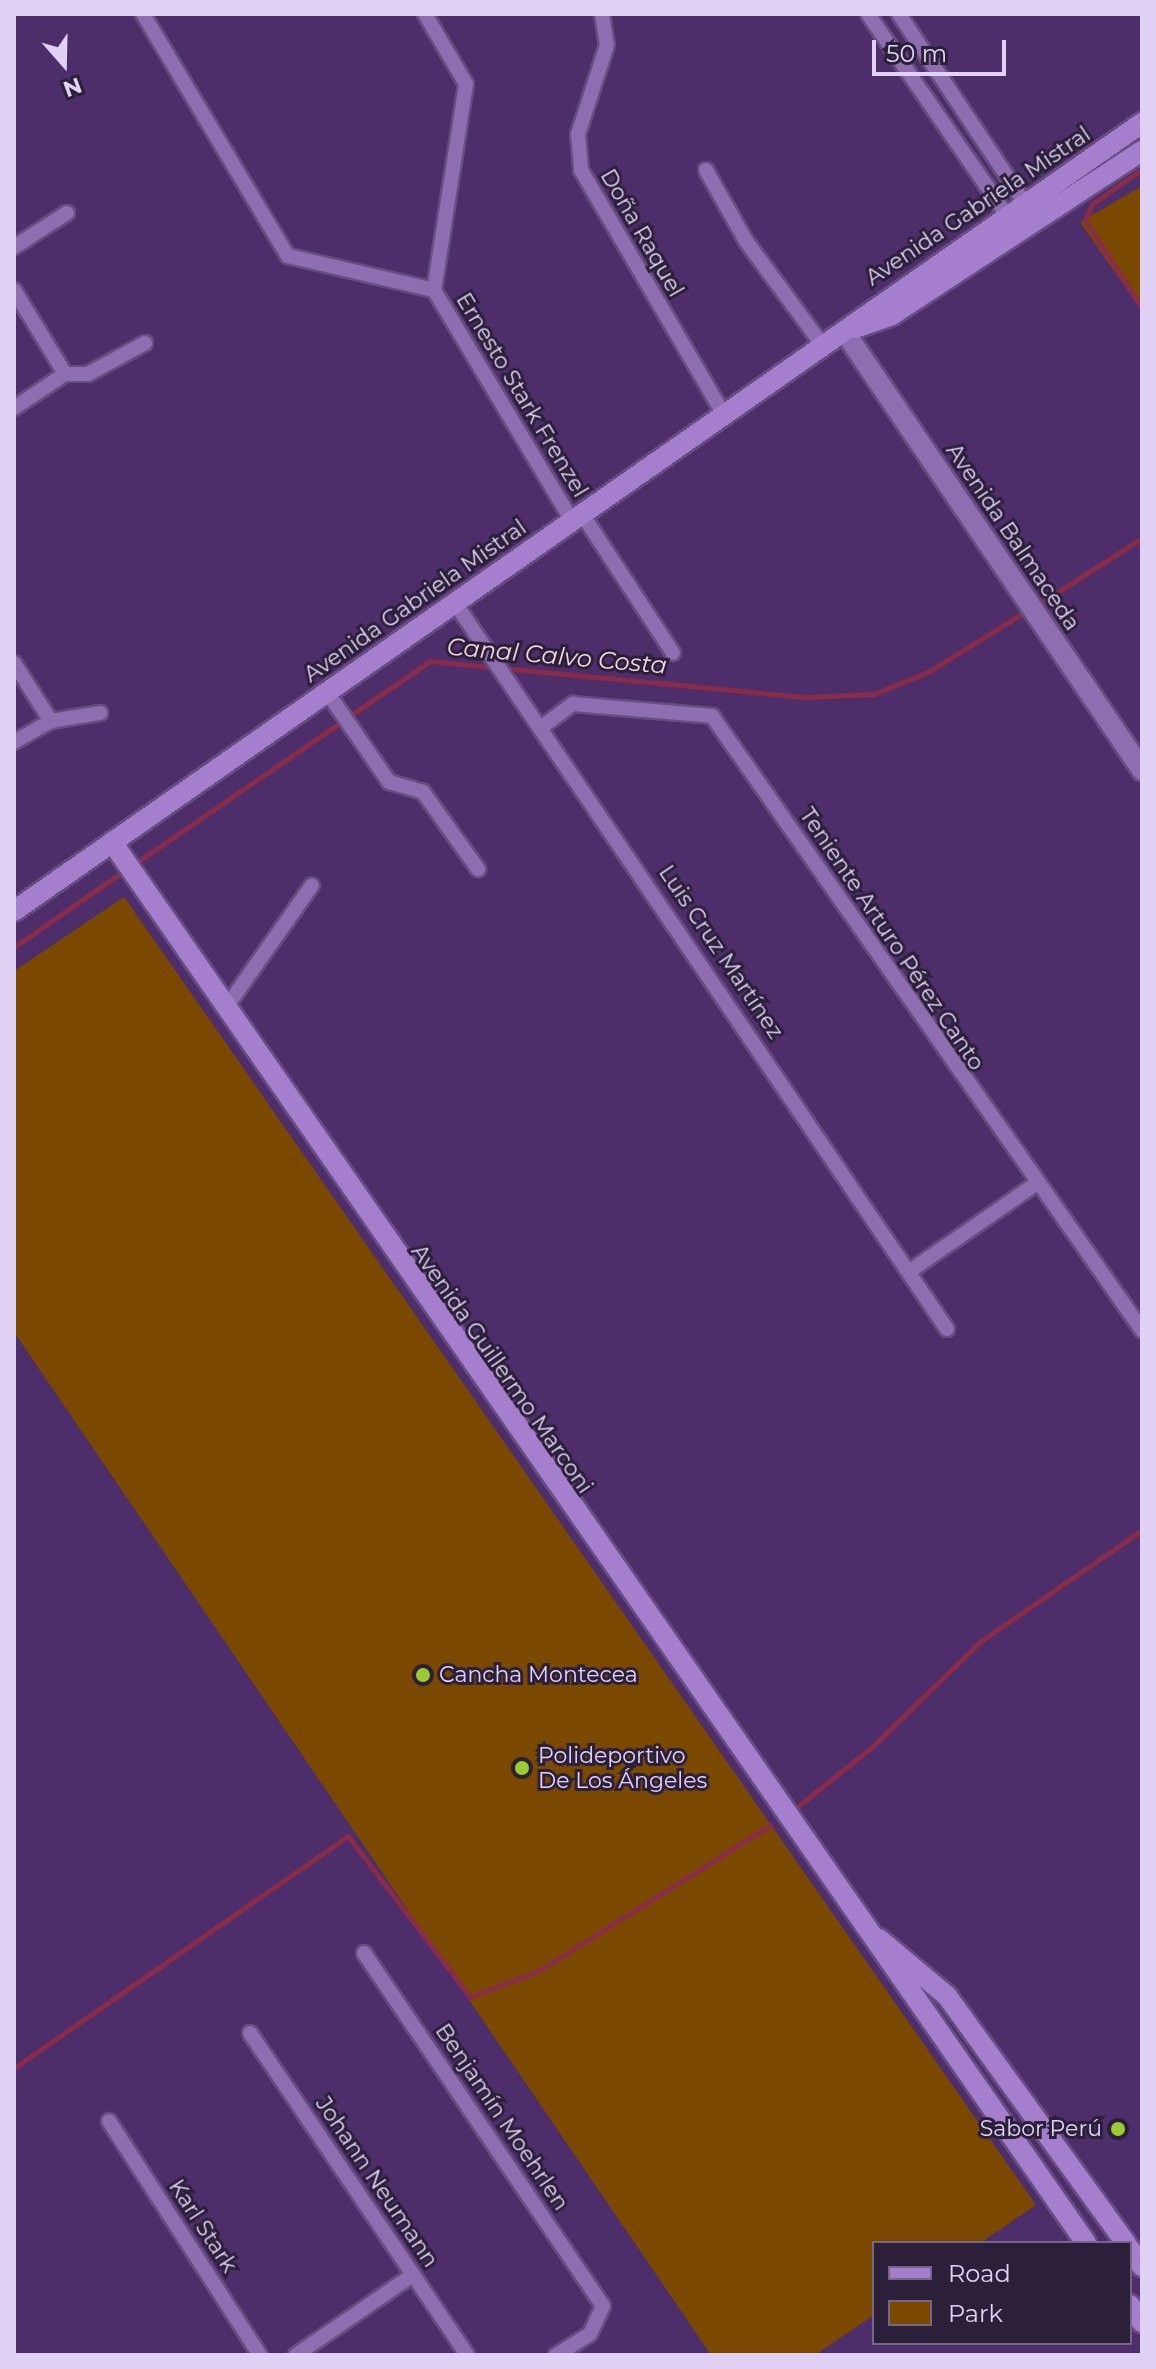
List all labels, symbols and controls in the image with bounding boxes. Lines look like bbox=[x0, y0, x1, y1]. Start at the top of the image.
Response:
north arrow bbox=[24, 24, 104, 104]
scale bar bbox=[876, 24, 1010, 74]
text: 50 m bbox=[886, 39, 947, 68]
text: N bbox=[59, 71, 85, 103]
street label: Avenida Gabriela Mistral bbox=[861, 121, 1095, 291]
street label: Doña Raquel bbox=[595, 164, 689, 302]
street label: Ernesto Stark Frenzel bbox=[451, 288, 593, 502]
street label: Avenida Balmaceda bbox=[941, 439, 1085, 635]
street label: Avenida Gabriela Mistral bbox=[299, 514, 531, 688]
water label: Canal Calvo Costa bbox=[446, 632, 668, 680]
street label: Teniente Arturo Pérez Canto bbox=[794, 803, 990, 1075]
street label: Luis Cruz Martínez bbox=[653, 860, 789, 1044]
street label: Avenida Guillermo Marconi bbox=[406, 1239, 598, 1499]
place label: Cancha Montecea bbox=[439, 1662, 638, 1688]
marker: Cancha Montecea bbox=[414, 1666, 432, 1684]
place label: Polideportivo De Los Ángeles bbox=[538, 1742, 707, 1794]
marker: Polideportivo De Los Ángeles bbox=[513, 1759, 531, 1777]
street label: Benjamín Moehrlen bbox=[430, 2019, 574, 2215]
street label: Johann Neumann bbox=[310, 2092, 444, 2272]
place label: Sabor Perú bbox=[980, 2116, 1102, 2142]
marker: Sabor Perú bbox=[1109, 2120, 1127, 2138]
street label: Karl Stark bbox=[163, 2175, 243, 2277]
legend bbox=[872, 2241, 1132, 2345]
text: Road bbox=[948, 2259, 1011, 2288]
text: Park bbox=[948, 2299, 1003, 2328]

